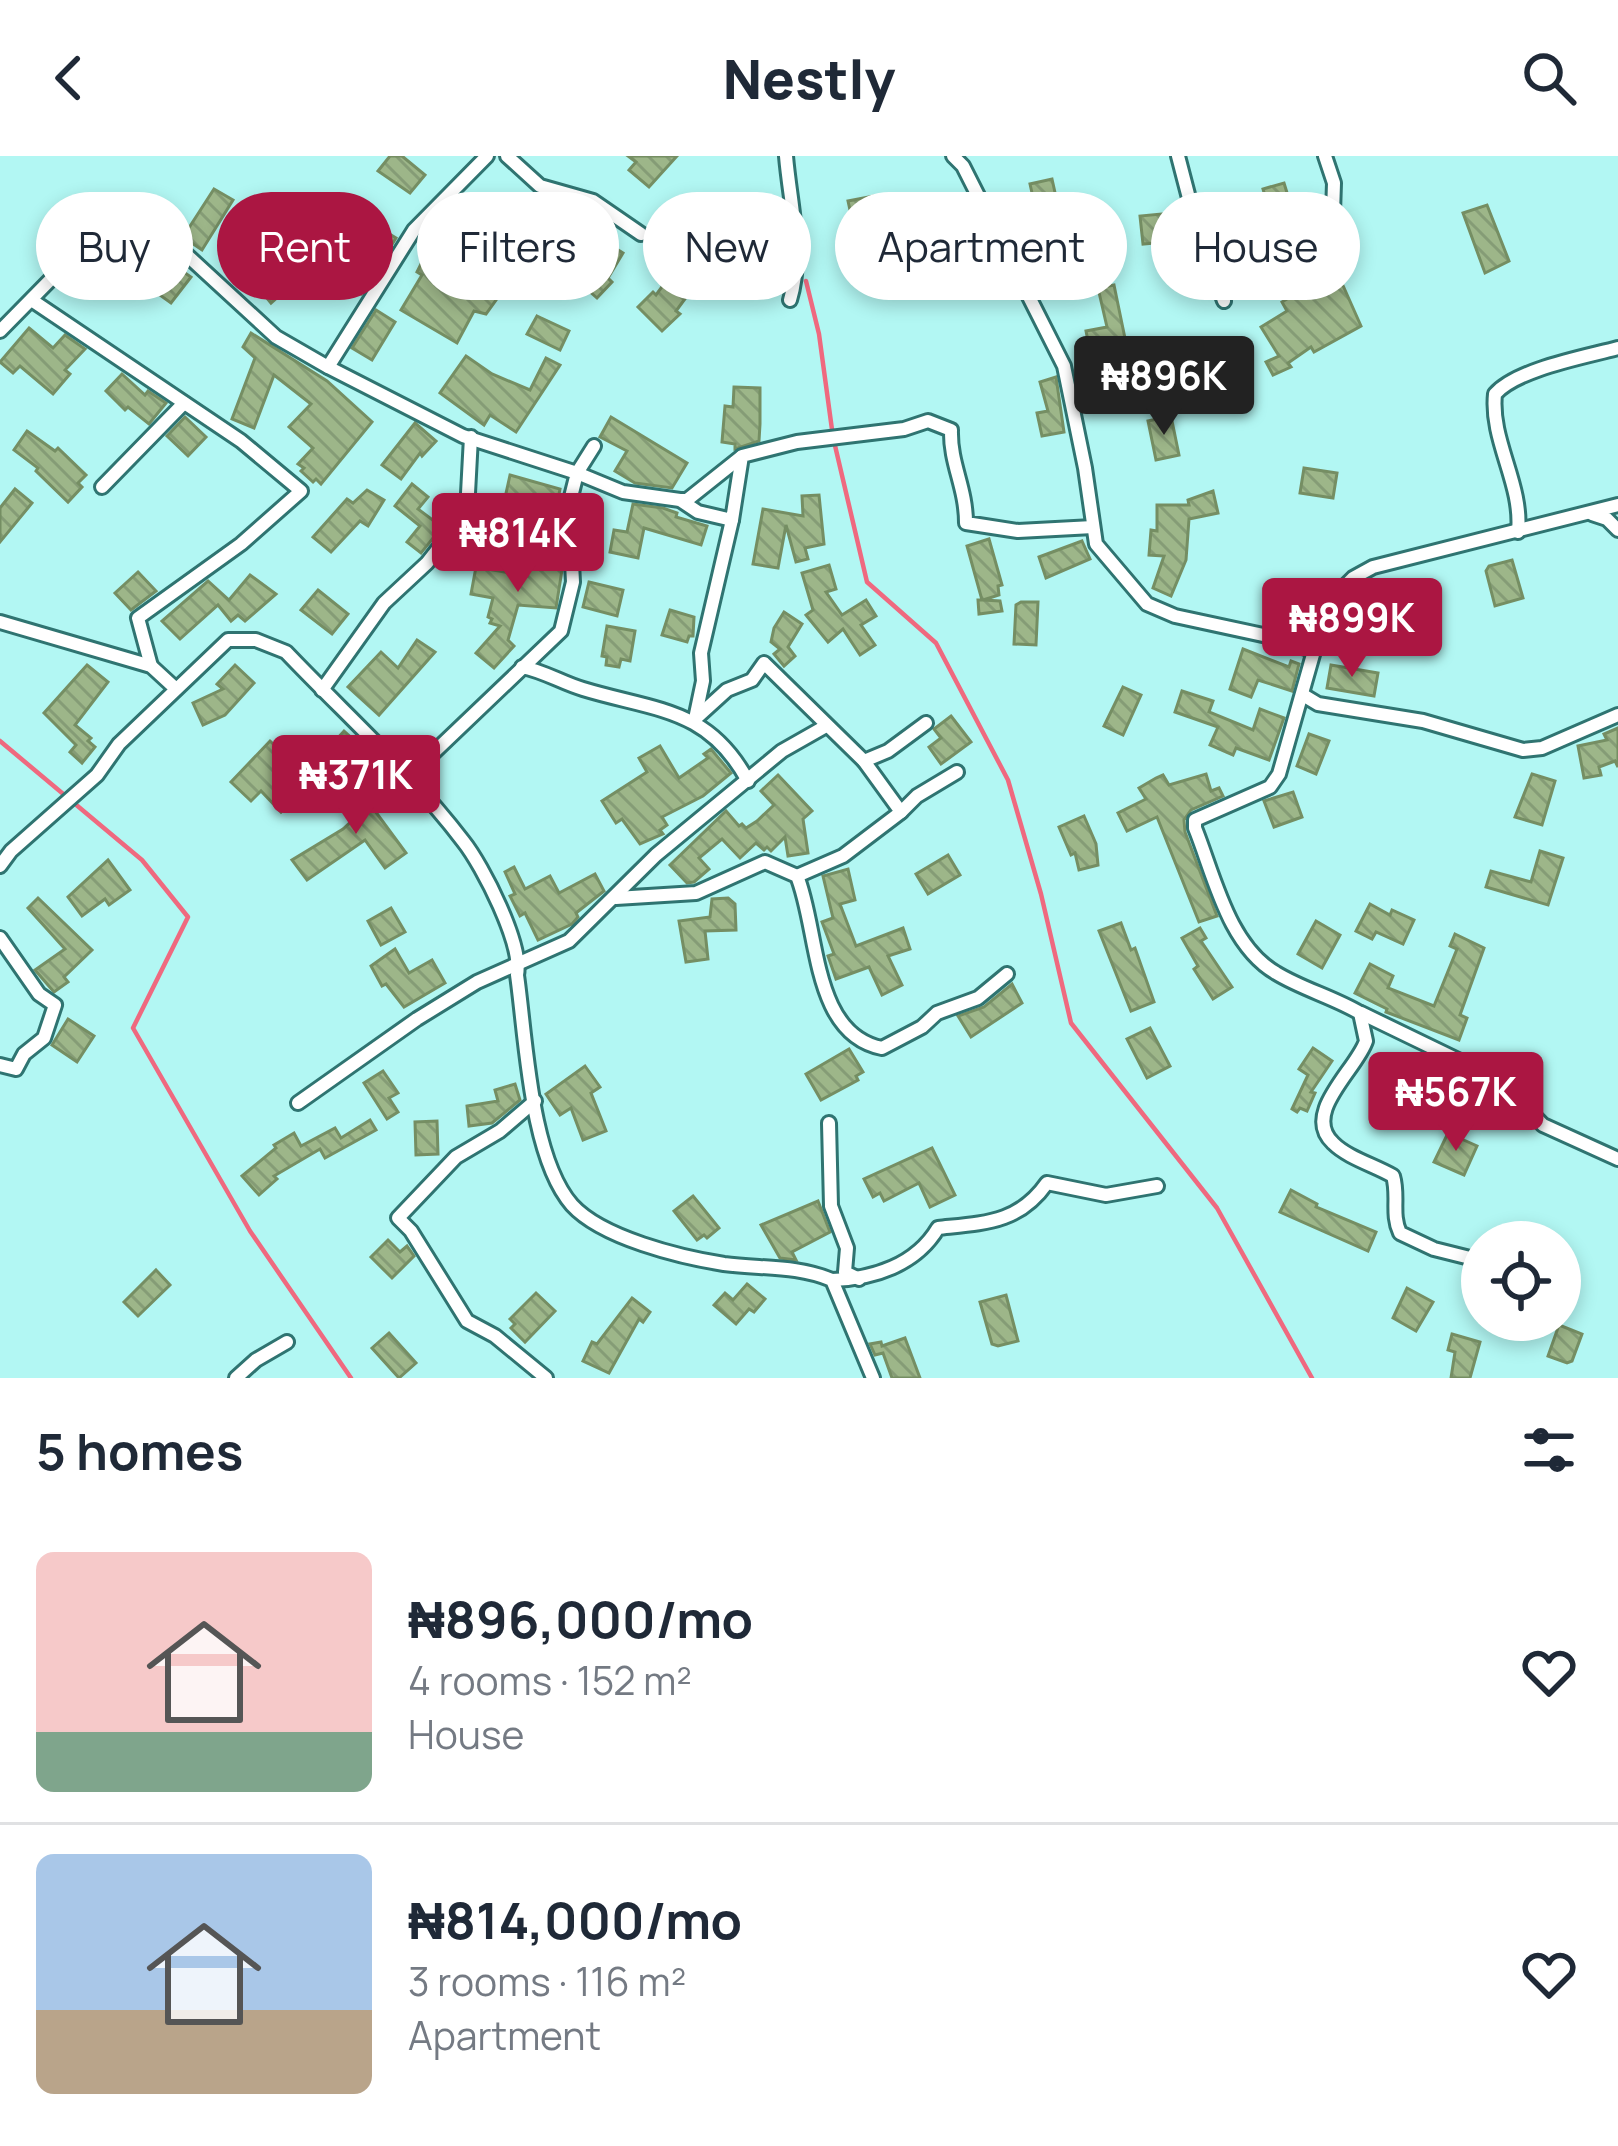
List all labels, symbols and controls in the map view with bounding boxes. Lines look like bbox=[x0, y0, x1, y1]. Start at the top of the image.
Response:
text: Nestly bbox=[723, 41, 895, 115]
icon: back bbox=[36, 45, 102, 111]
icon: search bbox=[1516, 45, 1582, 111]
chip: Buy bbox=[36, 192, 193, 300]
chip: Rent bbox=[217, 192, 393, 300]
chip: Filters bbox=[417, 192, 619, 300]
chip: New bbox=[643, 192, 811, 300]
chip: Apartment bbox=[835, 192, 1127, 300]
chip: House bbox=[1151, 192, 1360, 300]
pin: ₦896K bbox=[1080, 336, 1248, 438]
text: ₦896K bbox=[1101, 348, 1227, 402]
pin: ₦814K bbox=[434, 493, 602, 595]
text: ₦814K bbox=[459, 505, 577, 559]
pin: ₦899K bbox=[1268, 578, 1436, 680]
text: ₦899K bbox=[1289, 590, 1415, 644]
pin: ₦371K bbox=[272, 735, 440, 837]
text: ₦371K bbox=[299, 747, 413, 801]
pin: ₦567K bbox=[1372, 1052, 1540, 1154]
text: ₦567K bbox=[1395, 1064, 1517, 1118]
map controls bbox=[1461, 1221, 1581, 1341]
button: locate bbox=[1461, 1221, 1581, 1341]
text: 5 homes bbox=[36, 1416, 243, 1485]
icon: filters bbox=[1516, 1417, 1582, 1483]
text: ₦896,000/mo bbox=[408, 1584, 753, 1653]
icon: home bbox=[132, 1600, 276, 1744]
icon: heart bbox=[1516, 1639, 1582, 1705]
text: 4 rooms · 152 m² bbox=[408, 1653, 692, 1707]
text: House bbox=[408, 1707, 524, 1761]
text: ₦814,000/mo bbox=[408, 1885, 742, 1954]
icon: home bbox=[132, 1902, 276, 2046]
icon: heart bbox=[1516, 1941, 1582, 2007]
text: 3 rooms · 116 m² bbox=[408, 1954, 686, 2008]
text: Apartment bbox=[408, 2008, 601, 2062]

